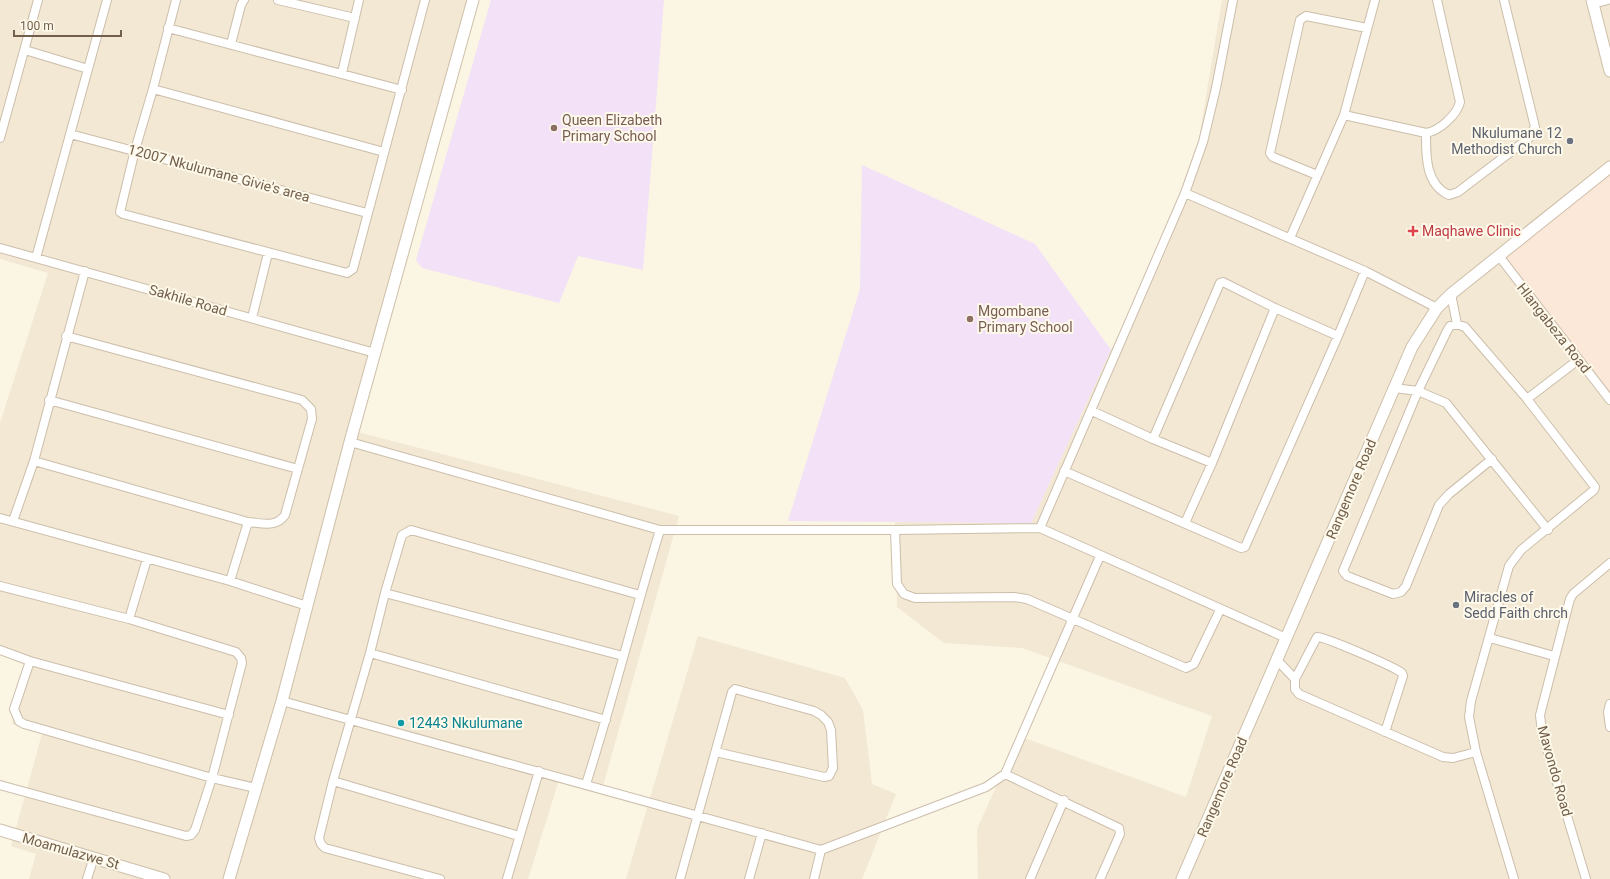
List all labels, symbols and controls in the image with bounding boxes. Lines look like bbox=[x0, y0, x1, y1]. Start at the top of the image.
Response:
scale bar bbox=[14, 12, 121, 38]
text: 100 m bbox=[20, 19, 54, 33]
place label: Queen Elizabeth Primary School bbox=[562, 112, 662, 144]
marker: Queen Elizabeth Primary School bbox=[549, 123, 559, 133]
place label: Nkulumane 12 Methodist Church bbox=[1451, 125, 1562, 157]
marker: Nkulumane 12 Methodist Church bbox=[1565, 136, 1575, 146]
street label: 12007 Nkulumane Givie's area bbox=[126, 141, 312, 205]
place label: Maqhawe Clinic bbox=[1422, 223, 1521, 239]
marker: Maqhawe Clinic bbox=[1407, 225, 1419, 237]
street label: Hlangabeza Road bbox=[1514, 280, 1594, 376]
street label: Sakhile Road bbox=[147, 281, 229, 319]
place label: Mgombane Primary School bbox=[978, 303, 1073, 335]
marker: Mgombane Primary School bbox=[965, 314, 975, 324]
street label: Rangemore Road bbox=[1323, 437, 1379, 541]
place label: Miracles of Sedd Faith chrch bbox=[1464, 589, 1568, 621]
marker: Miracles of Sedd Faith chrch bbox=[1451, 600, 1461, 610]
place label: 12443 Nkulumane bbox=[409, 715, 523, 731]
marker: 12443 Nkulumane bbox=[396, 718, 406, 728]
street label: Mavondo Road bbox=[1534, 724, 1576, 818]
street label: Rangemore Road bbox=[1194, 735, 1250, 839]
street label: Moamulazwe St bbox=[21, 830, 122, 873]

